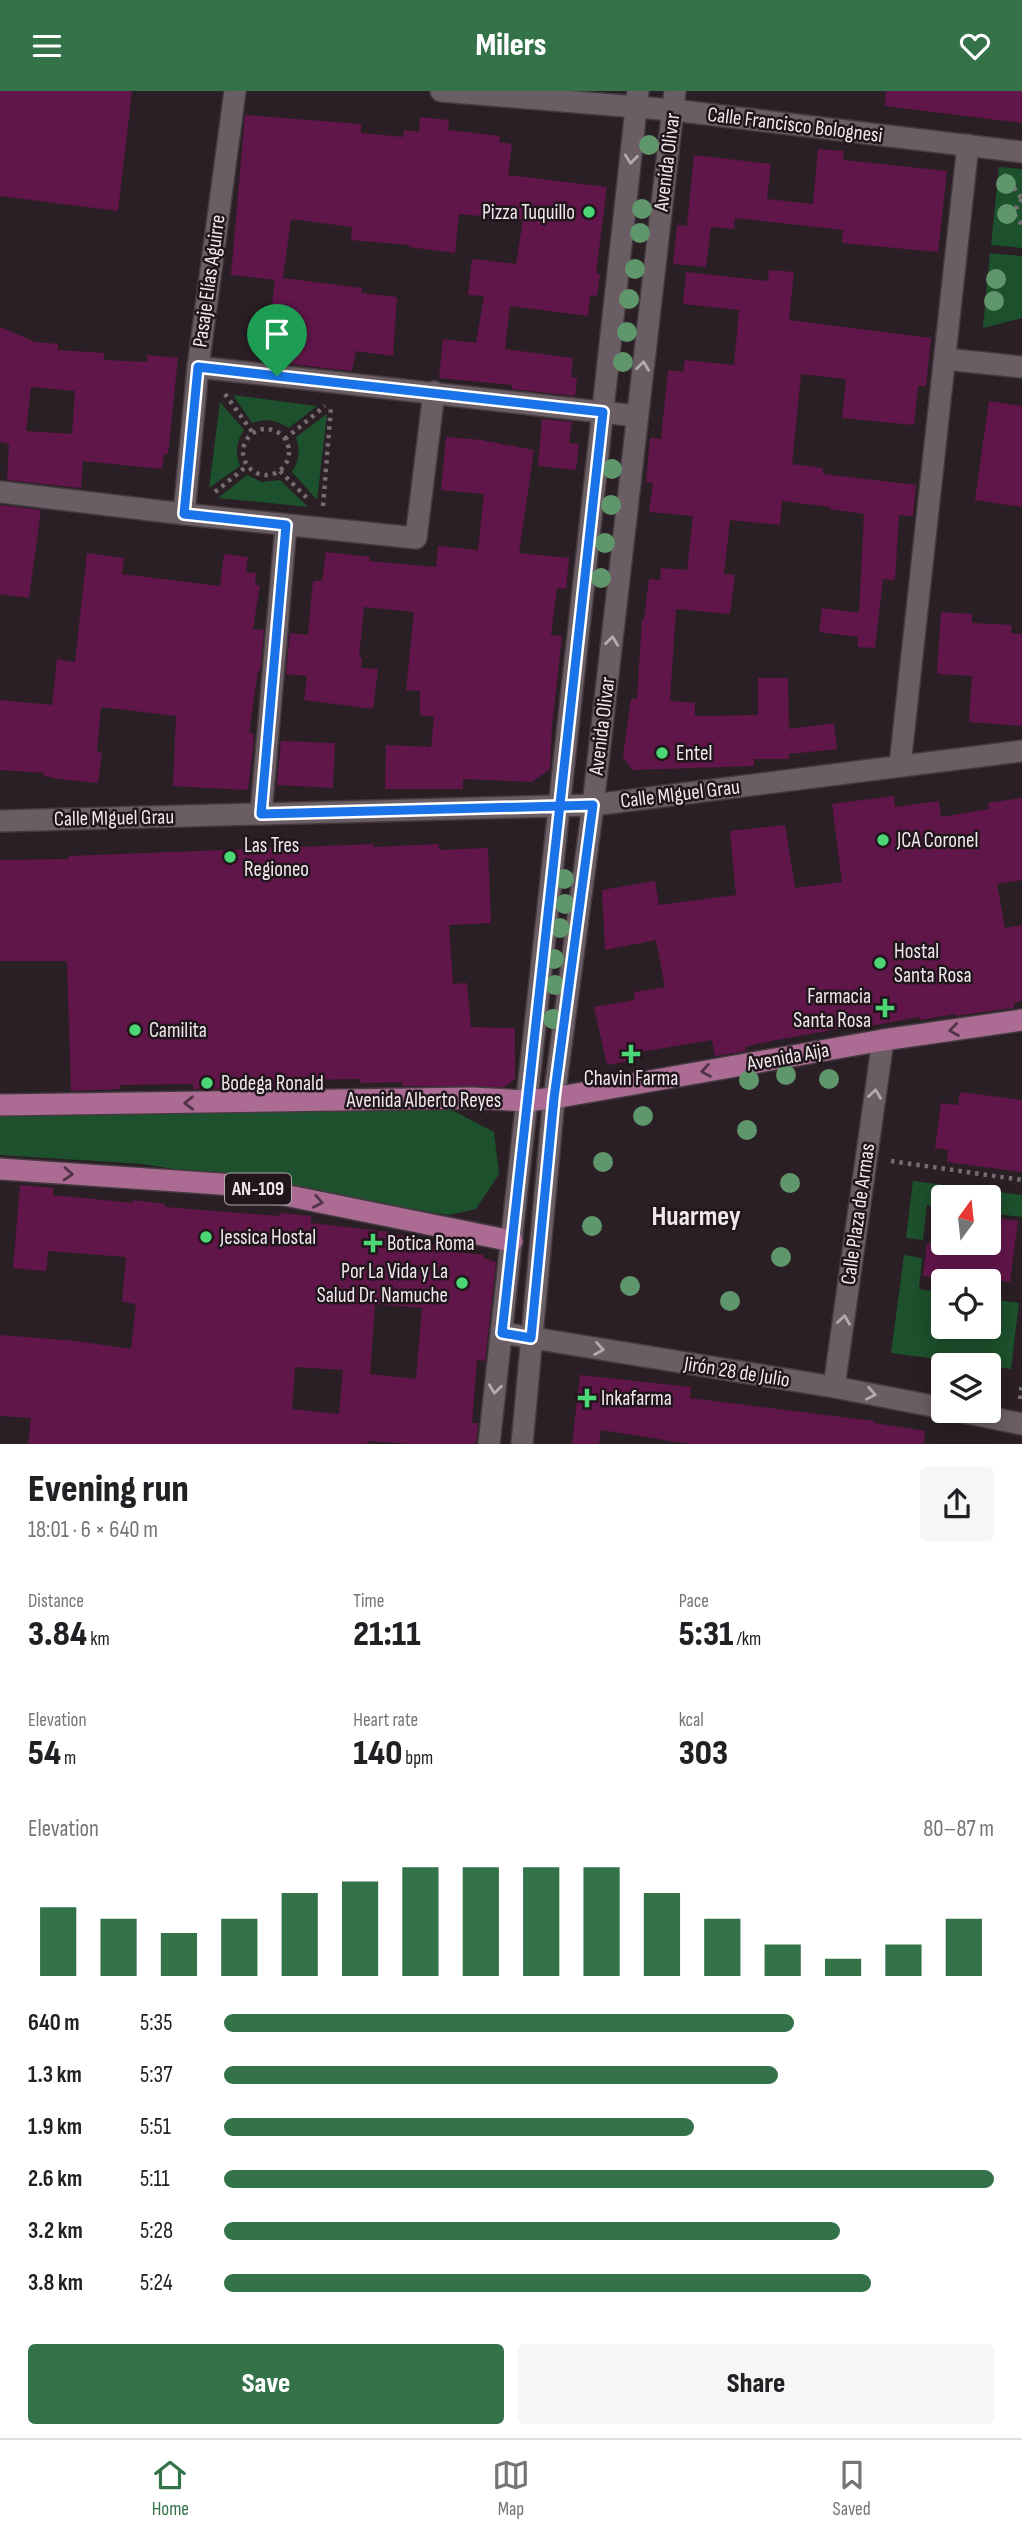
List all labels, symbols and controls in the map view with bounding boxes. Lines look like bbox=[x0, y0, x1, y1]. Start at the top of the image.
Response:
text: Milers bbox=[476, 26, 547, 65]
icon: menu bbox=[28, 27, 66, 65]
icon: heart bbox=[956, 27, 994, 65]
street label: Calle Francisco Bolognesi bbox=[706, 102, 884, 148]
street label: Avenida Olivar bbox=[648, 111, 685, 214]
one-way arrow bbox=[623, 153, 638, 165]
place label: Pizza Tuquillo bbox=[482, 200, 575, 225]
marker: Pizza Tuquillo bbox=[581, 204, 597, 220]
street label: Pasaje Elías Aguirre bbox=[187, 213, 231, 349]
pin bbox=[247, 304, 307, 376]
icon: arrive bbox=[258, 315, 296, 353]
one-way arrow bbox=[636, 360, 651, 372]
one-way arrow bbox=[604, 635, 619, 647]
street label: Avenida Olivar bbox=[583, 675, 620, 778]
place label: Entel bbox=[676, 741, 712, 766]
marker: Entel bbox=[654, 745, 670, 761]
street label: Calle MIguel Grau bbox=[619, 774, 741, 814]
street label: Calle MIguel Grau bbox=[54, 804, 174, 832]
place label: JCA Coronel bbox=[896, 828, 978, 853]
marker: JCA Coronel bbox=[875, 832, 891, 848]
place label: Las Tres Regioneo bbox=[244, 833, 309, 882]
marker: Las Tres Regioneo bbox=[222, 849, 238, 865]
place label: Hostal Santa Rosa bbox=[894, 939, 972, 988]
marker: Hostal Santa Rosa bbox=[872, 955, 888, 971]
place label: Farmacia Santa Rosa bbox=[793, 984, 871, 1033]
marker: Farmacia Santa Rosa bbox=[877, 1000, 893, 1016]
place label: Camilita bbox=[149, 1018, 207, 1043]
marker: Camilita bbox=[127, 1022, 143, 1038]
one-way arrow bbox=[949, 1022, 960, 1037]
street label: Avenida Aija bbox=[744, 1037, 831, 1077]
marker: Chavin Farma bbox=[623, 1046, 639, 1062]
one-way arrow bbox=[700, 1063, 712, 1078]
place label: Chavin Farma bbox=[584, 1066, 678, 1091]
place label: Bodega Ronald bbox=[221, 1071, 324, 1096]
marker: Bodega Ronald bbox=[199, 1075, 215, 1091]
street label: Avenida Alberto Reyes bbox=[346, 1088, 501, 1113]
one-way arrow bbox=[867, 1089, 882, 1100]
one-way arrow bbox=[183, 1095, 194, 1110]
street label: Calle Plaza de Armas bbox=[836, 1142, 880, 1286]
one-way arrow bbox=[63, 1166, 74, 1181]
road number: AN-109 bbox=[225, 1173, 291, 1205]
north arrow bbox=[931, 1185, 1001, 1255]
map controls bbox=[931, 1185, 1001, 1423]
one-way arrow bbox=[312, 1193, 324, 1208]
district label: Huarmey bbox=[651, 1200, 741, 1233]
place label: Jessica Hostal bbox=[219, 1225, 316, 1250]
marker: Jessica Hostal bbox=[198, 1229, 214, 1245]
place label: Botica Roma bbox=[387, 1231, 475, 1256]
marker: Botica Roma bbox=[365, 1235, 381, 1251]
place label: Por La Vida y La Salud Dr. Namuche bbox=[317, 1259, 448, 1308]
button: locate bbox=[931, 1269, 1001, 1339]
marker: Por La Vida y La Salud Dr. Namuche bbox=[454, 1275, 470, 1291]
one-way arrow bbox=[836, 1314, 851, 1326]
one-way arrow bbox=[593, 1341, 605, 1356]
street label: Jirón 28 de Julio bbox=[681, 1351, 792, 1393]
button: layers bbox=[931, 1353, 1001, 1423]
one-way arrow bbox=[488, 1383, 503, 1394]
place label: Inkafarma bbox=[601, 1386, 672, 1411]
one-way arrow bbox=[865, 1386, 877, 1401]
marker: Inkafarma bbox=[579, 1390, 595, 1406]
text: Evening run bbox=[28, 1467, 189, 1512]
button: share bbox=[920, 1467, 994, 1541]
text: 18:01 · 6 × 640 m bbox=[28, 1516, 158, 1544]
text: Distance bbox=[28, 1590, 84, 1613]
text: Time bbox=[353, 1590, 384, 1613]
text: Pace bbox=[679, 1590, 709, 1613]
text: 3.84 bbox=[28, 1613, 87, 1656]
text: 21:11 bbox=[353, 1613, 420, 1656]
text: 5:31 bbox=[679, 1613, 733, 1656]
text: km bbox=[87, 1628, 110, 1651]
text: /km bbox=[733, 1628, 761, 1651]
text: Elevation bbox=[28, 1709, 87, 1732]
text: Heart rate bbox=[353, 1709, 418, 1732]
text: kcal bbox=[679, 1709, 704, 1732]
text: 54 bbox=[28, 1732, 61, 1775]
text: 140 bbox=[353, 1732, 402, 1775]
text: 303 bbox=[679, 1732, 728, 1775]
text: m bbox=[61, 1747, 76, 1770]
text: bpm bbox=[402, 1747, 433, 1770]
text: Elevation bbox=[28, 1815, 99, 1843]
text: 80–87 m bbox=[923, 1815, 994, 1843]
text: 640 m bbox=[28, 2009, 80, 2037]
text: 5:35 bbox=[140, 2009, 172, 2037]
text: 1.3 km bbox=[28, 2061, 82, 2089]
text: 5:37 bbox=[140, 2061, 172, 2089]
text: 1.9 km bbox=[28, 2113, 82, 2141]
text: 5:51 bbox=[140, 2113, 171, 2141]
text: 2.6 km bbox=[28, 2165, 82, 2193]
text: 5:11 bbox=[140, 2165, 170, 2193]
text: 3.2 km bbox=[28, 2217, 83, 2245]
text: 5:28 bbox=[140, 2217, 173, 2245]
text: 3.8 km bbox=[28, 2269, 83, 2297]
text: 5:24 bbox=[140, 2269, 173, 2297]
button: Save bbox=[28, 2344, 504, 2424]
button: Share bbox=[518, 2344, 994, 2424]
tab: Home bbox=[151, 2456, 189, 2521]
tab: Map bbox=[492, 2456, 530, 2521]
tab: Saved bbox=[833, 2456, 871, 2521]

